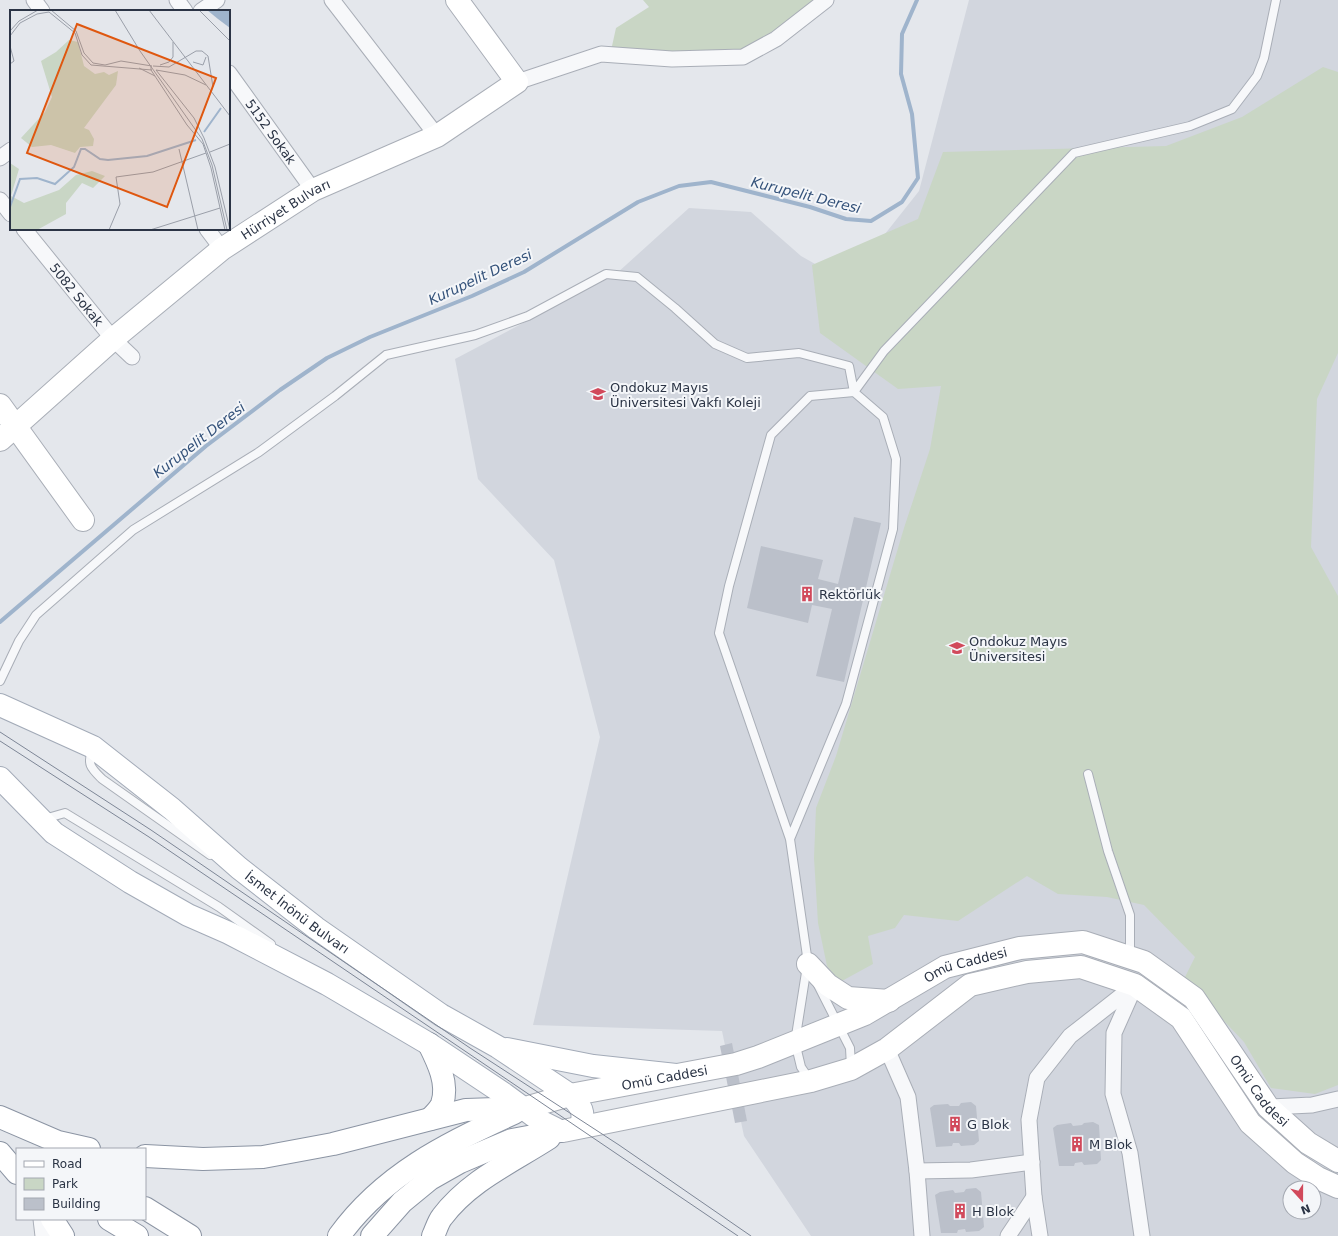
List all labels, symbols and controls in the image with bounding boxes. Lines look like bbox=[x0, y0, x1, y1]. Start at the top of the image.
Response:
inset map bbox=[10, 10, 230, 230]
street label: 5152 Sokak bbox=[243, 96, 300, 167]
water label: Kurupelit Deresi bbox=[749, 174, 863, 216]
street label: Hürriyet Bulvarı bbox=[238, 176, 332, 242]
water label: Kurupelit Deresi bbox=[426, 246, 534, 308]
street label: 5082 Sokak bbox=[47, 260, 107, 329]
place label: Ondokuz Mayıs Üniversitesi Vakfı Koleji bbox=[610, 380, 761, 410]
school or university icon: Ondokuz Mayıs Üniversitesi Vakfı Koleji bbox=[589, 385, 607, 403]
water label: Kurupelit Deresi bbox=[150, 399, 248, 481]
building icon: Rektörlük bbox=[798, 585, 816, 603]
place label: Rektörlük bbox=[819, 587, 881, 602]
place label: Ondokuz Mayıs Üniversitesi bbox=[969, 634, 1067, 664]
school or university icon: Ondokuz Mayıs Üniversitesi bbox=[948, 639, 966, 657]
street label: İsmet İnönü Bulvarı bbox=[242, 868, 352, 956]
street label: Omü Caddesi bbox=[921, 944, 1009, 985]
street label: Omü Caddesi bbox=[1227, 1052, 1292, 1130]
street label: Omü Caddesi bbox=[620, 1062, 709, 1093]
building icon: G Blok bbox=[946, 1115, 964, 1133]
place label: G Blok bbox=[967, 1117, 1010, 1132]
building icon: M Blok bbox=[1068, 1135, 1086, 1153]
place label: M Blok bbox=[1089, 1137, 1133, 1152]
legend bbox=[16, 1148, 146, 1220]
text: Road bbox=[52, 1157, 82, 1171]
text: Park bbox=[52, 1177, 78, 1191]
north arrow bbox=[1282, 1180, 1322, 1220]
text: Building bbox=[52, 1197, 101, 1211]
text: N bbox=[1299, 1201, 1312, 1217]
building icon: H Blok bbox=[951, 1202, 969, 1220]
place label: H Blok bbox=[972, 1204, 1014, 1219]

